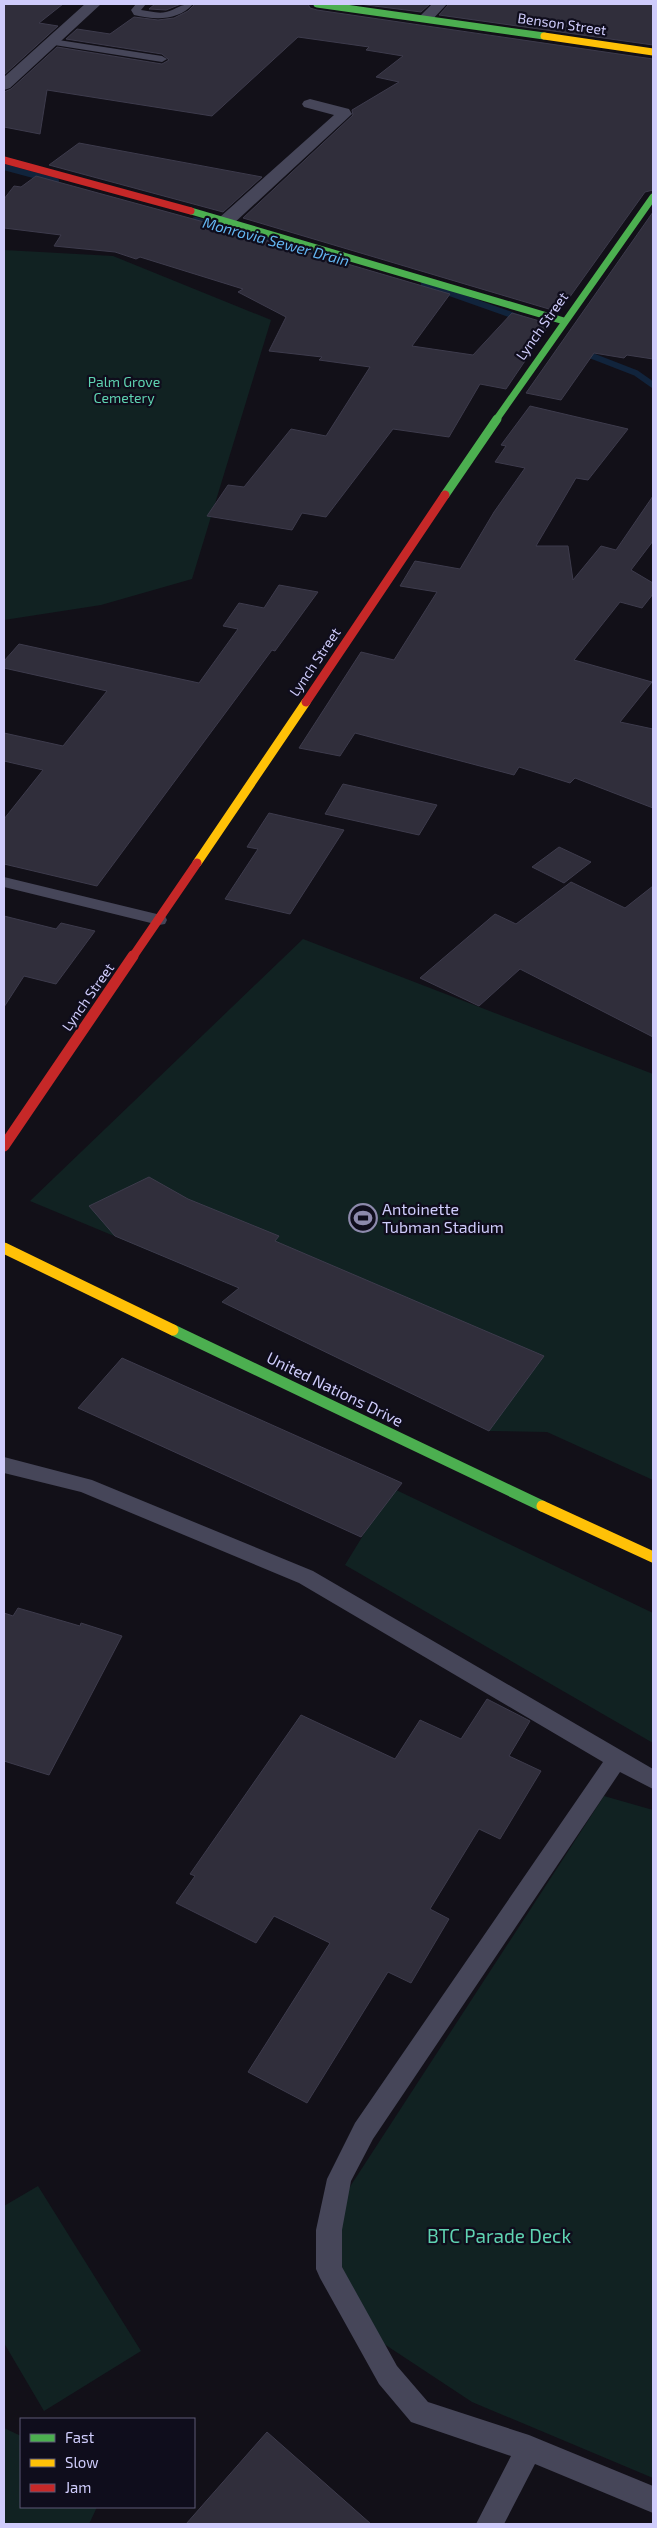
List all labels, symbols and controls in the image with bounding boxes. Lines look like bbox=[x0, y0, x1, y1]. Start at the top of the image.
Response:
street label: Benson Street bbox=[517, 9, 608, 38]
water label: Monrovia Sewer Drain bbox=[201, 213, 352, 269]
street label: Lynch Street bbox=[512, 289, 571, 363]
park label: Palm Grove Cemetery bbox=[88, 373, 160, 406]
street label: Lynch Street bbox=[286, 624, 344, 699]
street label: Lynch Street bbox=[58, 960, 117, 1034]
place label: Antoinette Tubman Stadium bbox=[382, 1199, 504, 1236]
sports icon: Antoinette Tubman Stadium bbox=[348, 1203, 378, 1233]
street label: United Nations Drive bbox=[264, 1347, 407, 1430]
park label: BTC Parade Deck bbox=[427, 2224, 571, 2247]
legend bbox=[20, 2418, 195, 2508]
text: Fast bbox=[65, 2428, 95, 2446]
text: Slow bbox=[65, 2453, 99, 2471]
text: Jam bbox=[65, 2478, 91, 2496]

